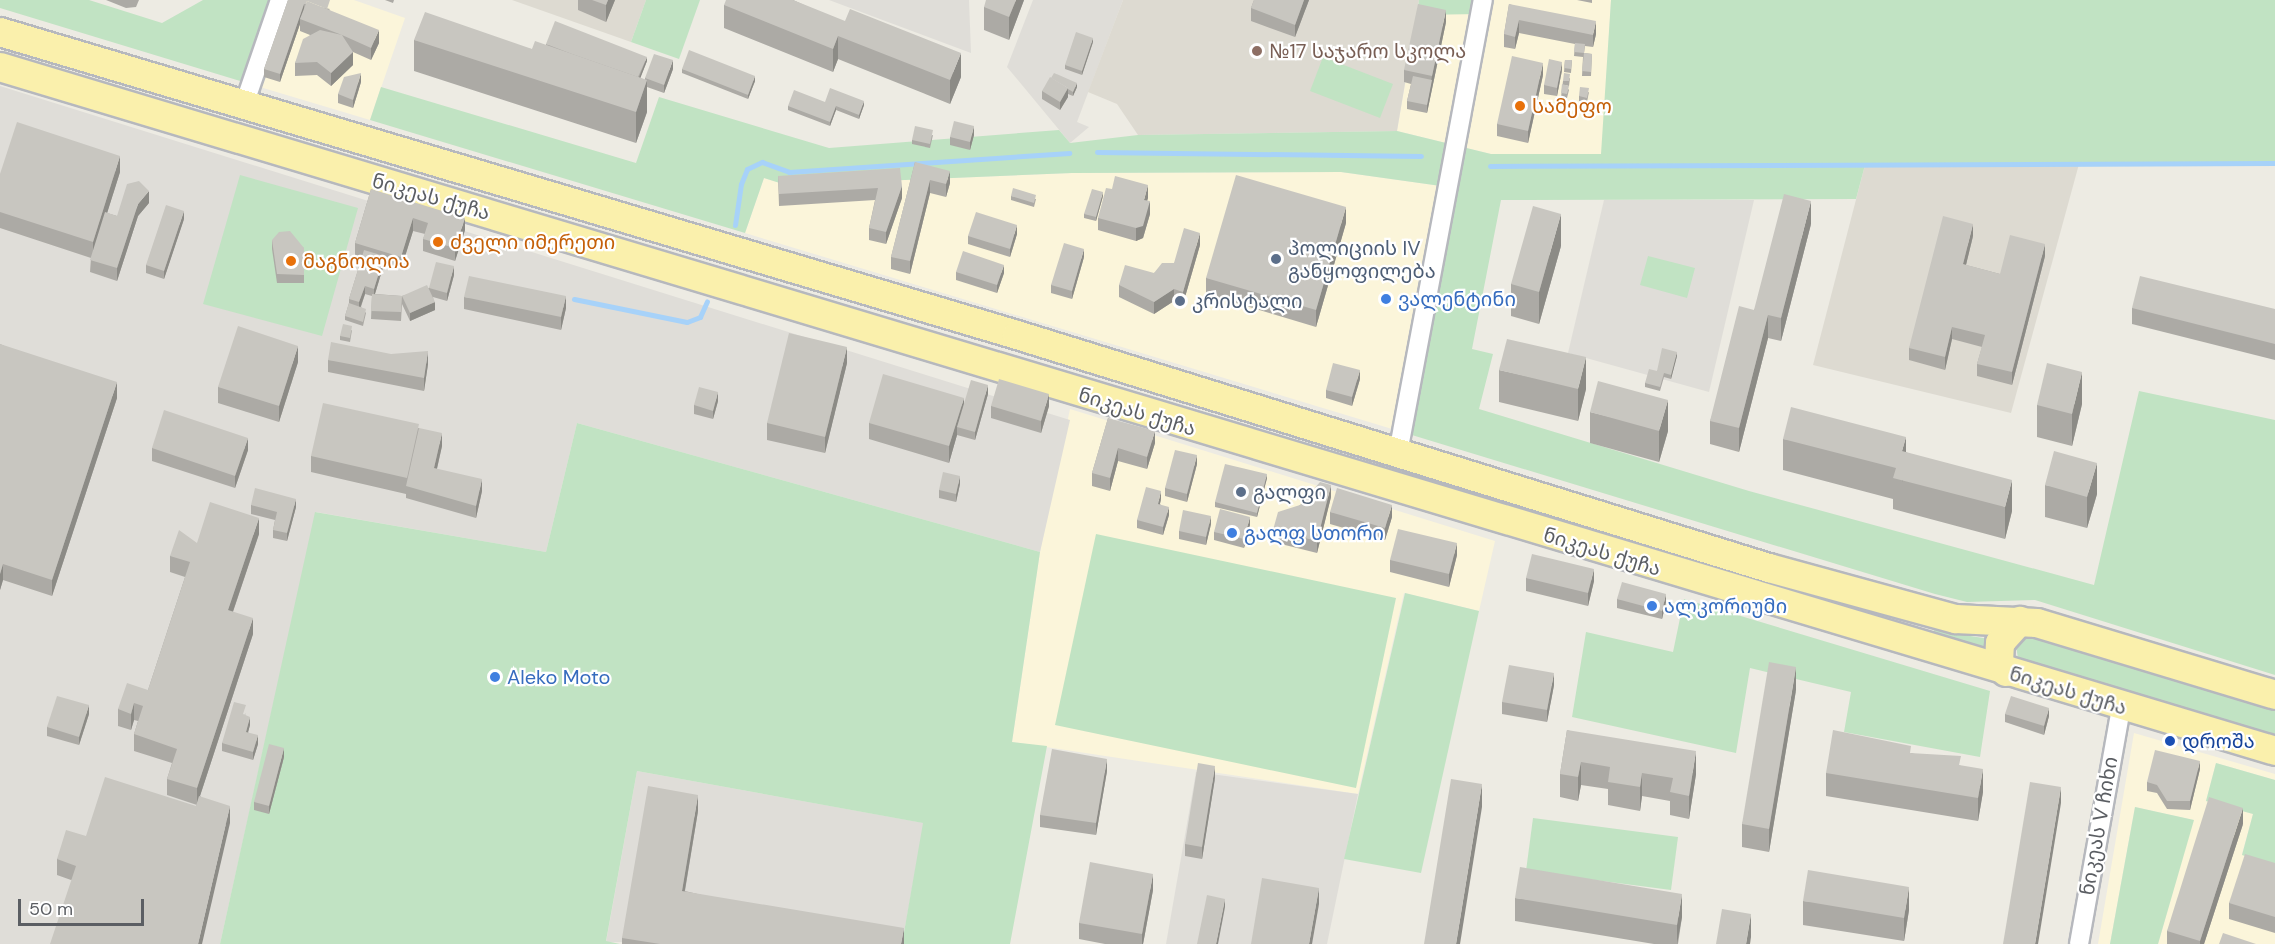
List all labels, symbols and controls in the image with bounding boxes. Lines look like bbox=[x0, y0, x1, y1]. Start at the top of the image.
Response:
place label: №17 საჯარო სკოლა bbox=[1269, 39, 1466, 63]
marker: №17 საჯარო სკოლა bbox=[1250, 44, 1264, 58]
place label: სამეფო bbox=[1532, 94, 1612, 118]
marker: სამეფო bbox=[1513, 99, 1527, 113]
street label: ნიკეას ქუჩა bbox=[369, 169, 493, 225]
place label: ძველი იმერეთი bbox=[450, 230, 615, 254]
marker: ძველი იმერეთი bbox=[431, 235, 445, 249]
place label: პოლიციის IV განყოფილება bbox=[1288, 236, 1436, 283]
place label: მაგნოლია bbox=[303, 249, 410, 273]
marker: პოლიციის IV განყოფილება bbox=[1269, 252, 1283, 266]
marker: მაგნოლია bbox=[284, 254, 298, 268]
place label: ვალენტინი bbox=[1398, 287, 1516, 311]
place label: კრისტალი bbox=[1192, 289, 1303, 313]
marker: ვალენტინი bbox=[1379, 292, 1393, 306]
marker: კრისტალი bbox=[1173, 294, 1187, 308]
street label: ნიკეას ქუჩა bbox=[1075, 383, 1199, 441]
place label: გალფი bbox=[1253, 480, 1326, 504]
marker: გალფი bbox=[1234, 485, 1248, 499]
place label: გალფ სთორი bbox=[1244, 521, 1384, 545]
street label: ნიკეას ქუჩა bbox=[1540, 523, 1664, 581]
marker: გალფ სთორი bbox=[1225, 526, 1239, 540]
place label: ალკორიუმი bbox=[1664, 594, 1787, 618]
marker: ალკორიუმი bbox=[1645, 599, 1659, 613]
street label: ნიკეას ქუჩა bbox=[2006, 662, 2130, 720]
place label: Aleko Moto bbox=[507, 665, 610, 689]
marker: Aleko Moto bbox=[488, 670, 502, 684]
place label: დროშა bbox=[2182, 729, 2255, 753]
marker: დროშა bbox=[2163, 734, 2177, 748]
street label: ნიკეას V ჩიხი bbox=[2075, 755, 2123, 897]
scale bar bbox=[21, 887, 147, 925]
text: 50 m bbox=[29, 897, 73, 921]

